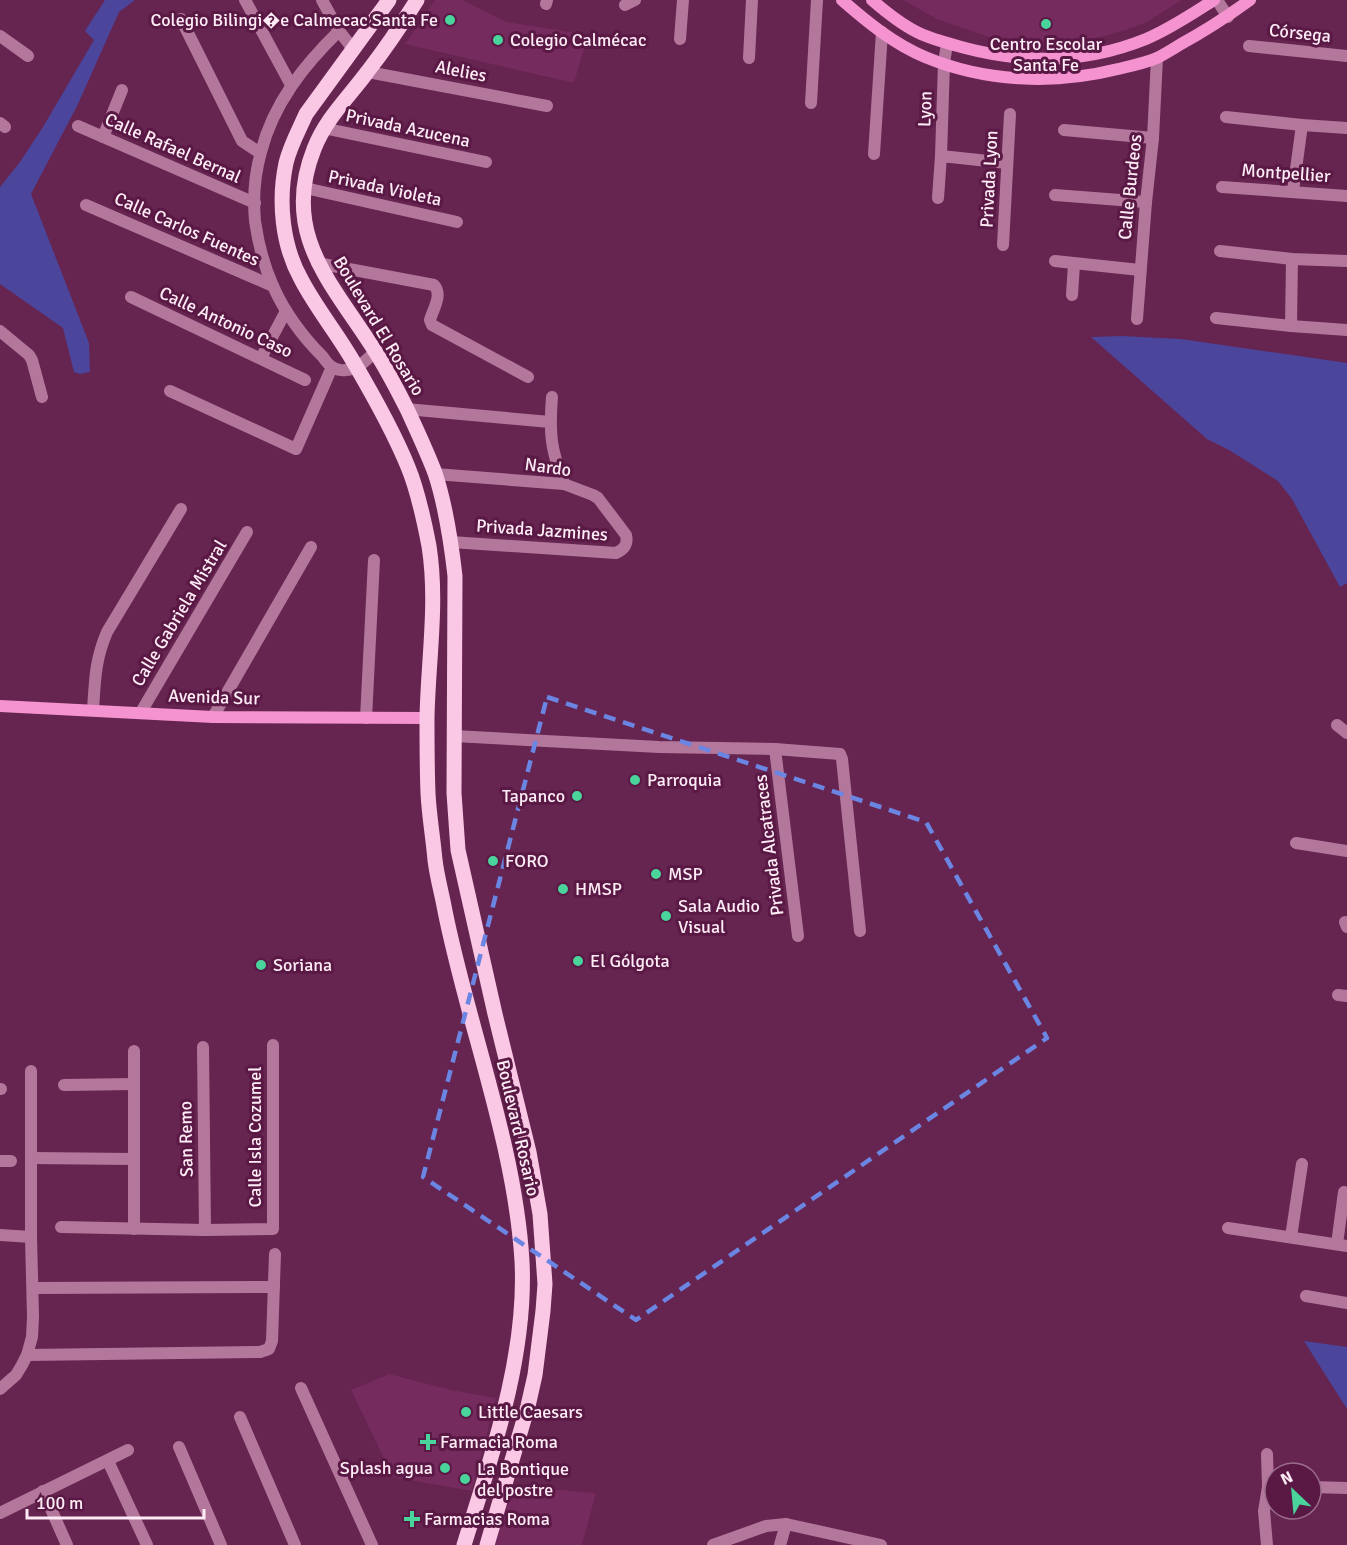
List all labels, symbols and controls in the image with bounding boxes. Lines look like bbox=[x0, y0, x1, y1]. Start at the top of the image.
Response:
place label: Colegio Bilingi�e Calmecac Santa Fe bbox=[150, 9, 438, 31]
marker: Colegio Bilingi�e Calmecac Santa Fe bbox=[443, 13, 457, 27]
marker: Centro Escolar Santa Fe bbox=[1039, 17, 1053, 31]
street label: Córsega bbox=[1268, 19, 1332, 47]
place label: Colegio Calmécac bbox=[510, 29, 646, 51]
marker: Colegio Calmécac bbox=[491, 33, 505, 47]
place label: Centro Escolar Santa Fe bbox=[990, 33, 1103, 76]
street label: Alelies bbox=[433, 55, 489, 87]
street label: Lyon bbox=[913, 91, 937, 127]
street label: Privada Azucena bbox=[344, 104, 472, 152]
street label: Calle Rafael Bernal bbox=[101, 108, 245, 188]
street label: Privada Lyon bbox=[975, 130, 1003, 228]
street label: Calle Burdeos bbox=[1114, 133, 1146, 241]
street label: Montpellier bbox=[1241, 159, 1332, 187]
street label: Privada Violeta bbox=[326, 165, 444, 211]
street label: Calle Carlos Fuentes bbox=[111, 187, 263, 271]
street label: Boulevard El Rosario bbox=[329, 252, 429, 400]
street label: Calle Antonio Caso bbox=[156, 281, 296, 363]
street label: Nardo bbox=[523, 453, 573, 481]
street label: Privada Jazmines bbox=[475, 514, 609, 546]
street label: Calle Gabriela Mistral bbox=[127, 536, 231, 690]
street label: Avenida Sur bbox=[168, 684, 260, 710]
place label: Parroquia bbox=[647, 769, 722, 791]
marker: Parroquia bbox=[628, 773, 642, 787]
street label: Privada Alcatraces bbox=[749, 773, 789, 917]
place label: Tapanco bbox=[502, 785, 565, 807]
marker: Tapanco bbox=[570, 789, 584, 803]
place label: FORO bbox=[505, 850, 549, 872]
marker: FORO bbox=[486, 854, 500, 868]
place label: MSP bbox=[668, 863, 703, 885]
marker: MSP bbox=[649, 867, 663, 881]
place label: HMSP bbox=[575, 878, 622, 900]
marker: HMSP bbox=[556, 882, 570, 896]
place label: Sala Audio Visual bbox=[678, 895, 760, 938]
marker: Sala Audio Visual bbox=[659, 909, 673, 923]
place label: El Gólgota bbox=[590, 950, 670, 972]
place label: Soriana bbox=[273, 954, 332, 976]
marker: El Gólgota bbox=[571, 954, 585, 968]
marker: Soriana bbox=[254, 958, 268, 972]
street label: Boulevard Rosario bbox=[492, 1058, 544, 1198]
street label: Calle Isla Cozumel bbox=[244, 1067, 266, 1207]
street label: San Remo bbox=[174, 1101, 198, 1177]
place label: Little Caesars bbox=[478, 1401, 583, 1423]
marker: Little Caesars bbox=[459, 1405, 473, 1419]
place label: Farmacia Roma bbox=[440, 1431, 558, 1453]
marker: Farmacia Roma bbox=[421, 1435, 435, 1449]
place label: Splash agua bbox=[340, 1457, 433, 1479]
place label: La Bontique del postre bbox=[477, 1458, 569, 1501]
marker: Splash agua bbox=[438, 1461, 452, 1475]
north arrow bbox=[1263, 1461, 1323, 1521]
text: N bbox=[1277, 1467, 1296, 1490]
marker: La Bontique del postre bbox=[458, 1472, 472, 1486]
scale bar bbox=[27, 1482, 204, 1520]
text: 100 m bbox=[36, 1492, 83, 1514]
place label: Farmacias Roma bbox=[424, 1508, 550, 1530]
marker: Farmacias Roma bbox=[405, 1512, 419, 1526]

